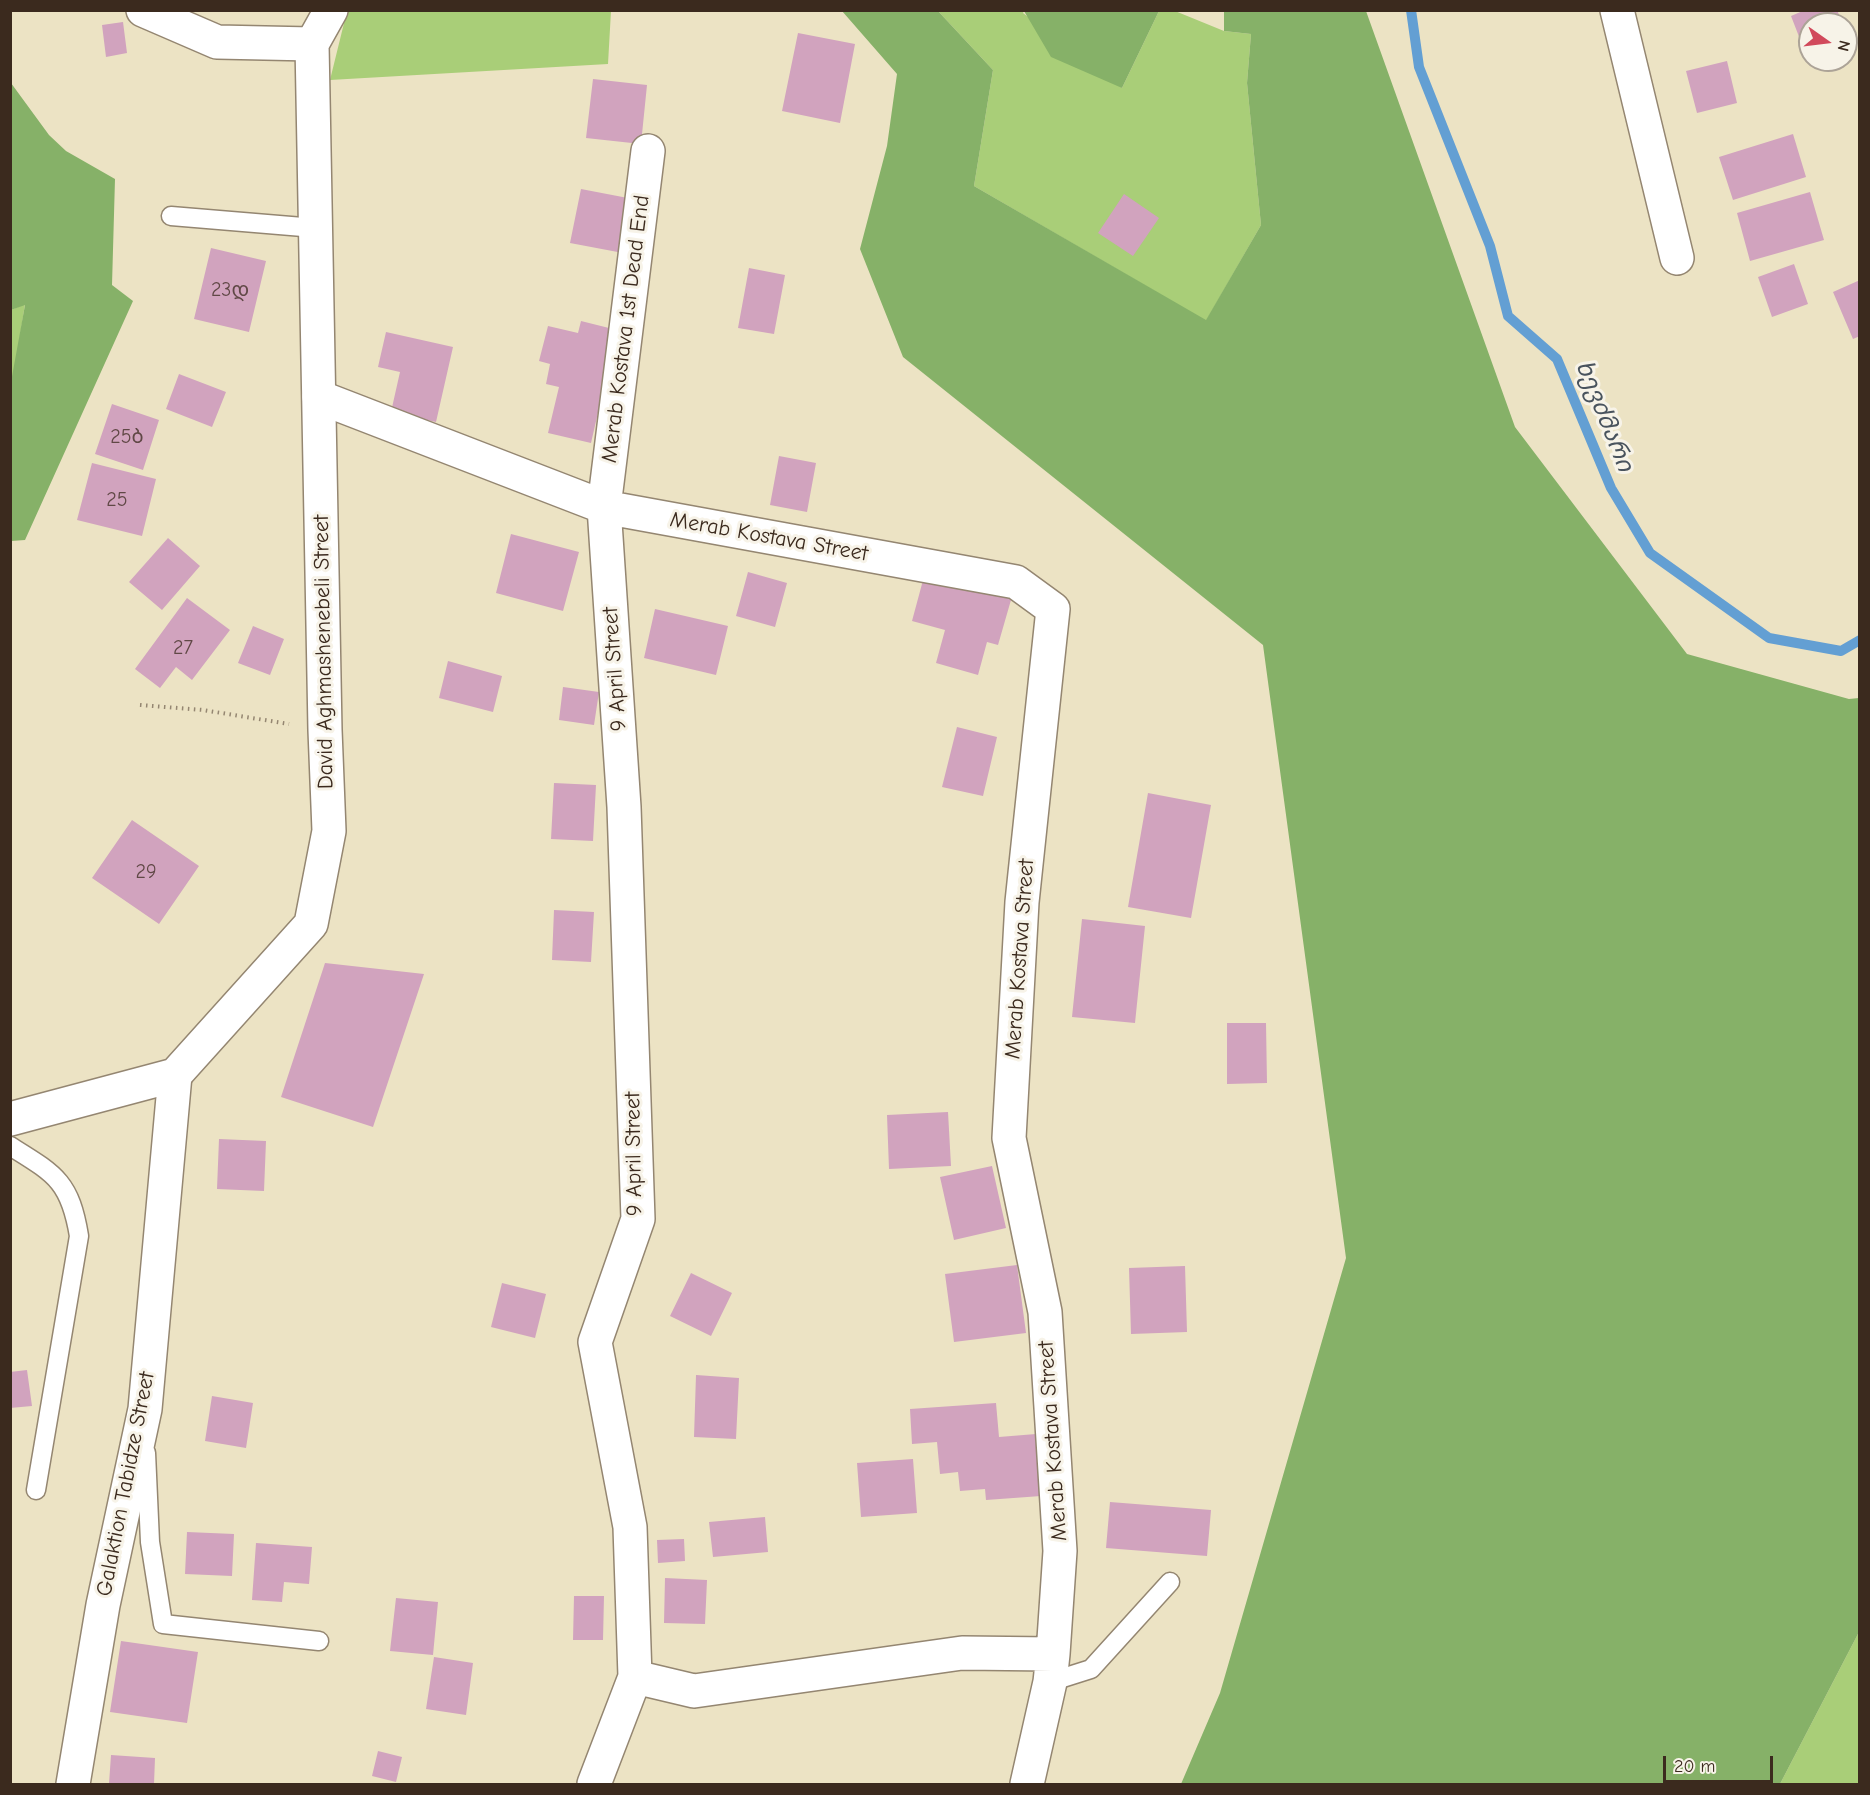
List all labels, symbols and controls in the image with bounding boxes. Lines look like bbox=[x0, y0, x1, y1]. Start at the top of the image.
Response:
north arrow bbox=[1798, 12, 1858, 72]
text: N bbox=[1834, 39, 1854, 53]
street label: Merab Kostava 1st Dead End bbox=[596, 194, 656, 464]
house number: 23დ bbox=[211, 278, 249, 302]
water label: ხევძმარი bbox=[1569, 356, 1639, 476]
house number: 25ბ bbox=[110, 425, 144, 449]
house number: 25 bbox=[106, 488, 128, 512]
street label: Merab Kostava Street bbox=[668, 507, 870, 567]
street label: David Aghmashenebeli Street bbox=[308, 515, 340, 789]
street label: 9 April Street bbox=[597, 606, 633, 732]
house number: 27 bbox=[173, 636, 193, 660]
street label: Merab Kostava Street bbox=[1000, 858, 1040, 1060]
house number: 29 bbox=[135, 860, 157, 884]
street label: 9 April Street bbox=[620, 1092, 648, 1216]
street label: Merab Kostava Street bbox=[1033, 1340, 1073, 1542]
street label: Galaktion Tabidze Street bbox=[91, 1370, 161, 1598]
scale bar bbox=[1666, 1744, 1776, 1782]
text: 20 m bbox=[1674, 1756, 1715, 1777]

